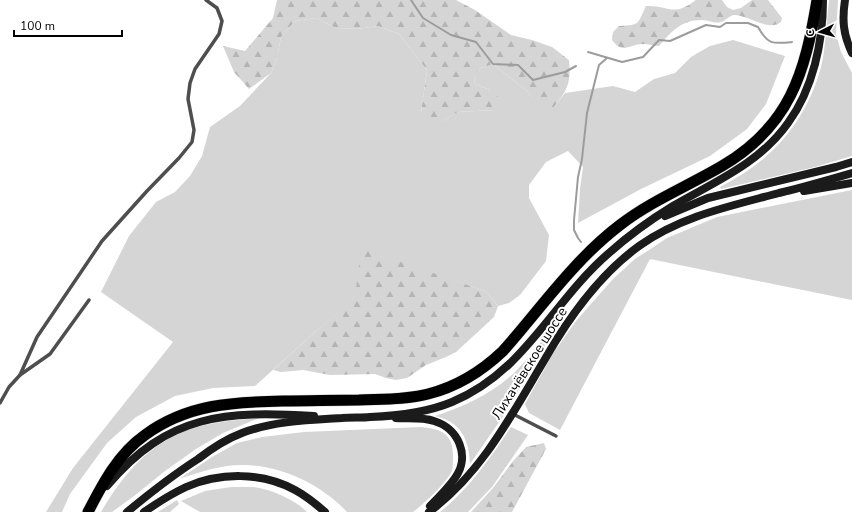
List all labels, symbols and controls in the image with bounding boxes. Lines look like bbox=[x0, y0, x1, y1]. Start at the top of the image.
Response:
scale bar bbox=[14, 12, 122, 38]
north arrow bbox=[800, 12, 840, 52]
text: 100 m bbox=[20, 18, 55, 34]
text: С bbox=[803, 28, 818, 37]
street label: Лихачёвское шоссе bbox=[487, 303, 572, 423]

